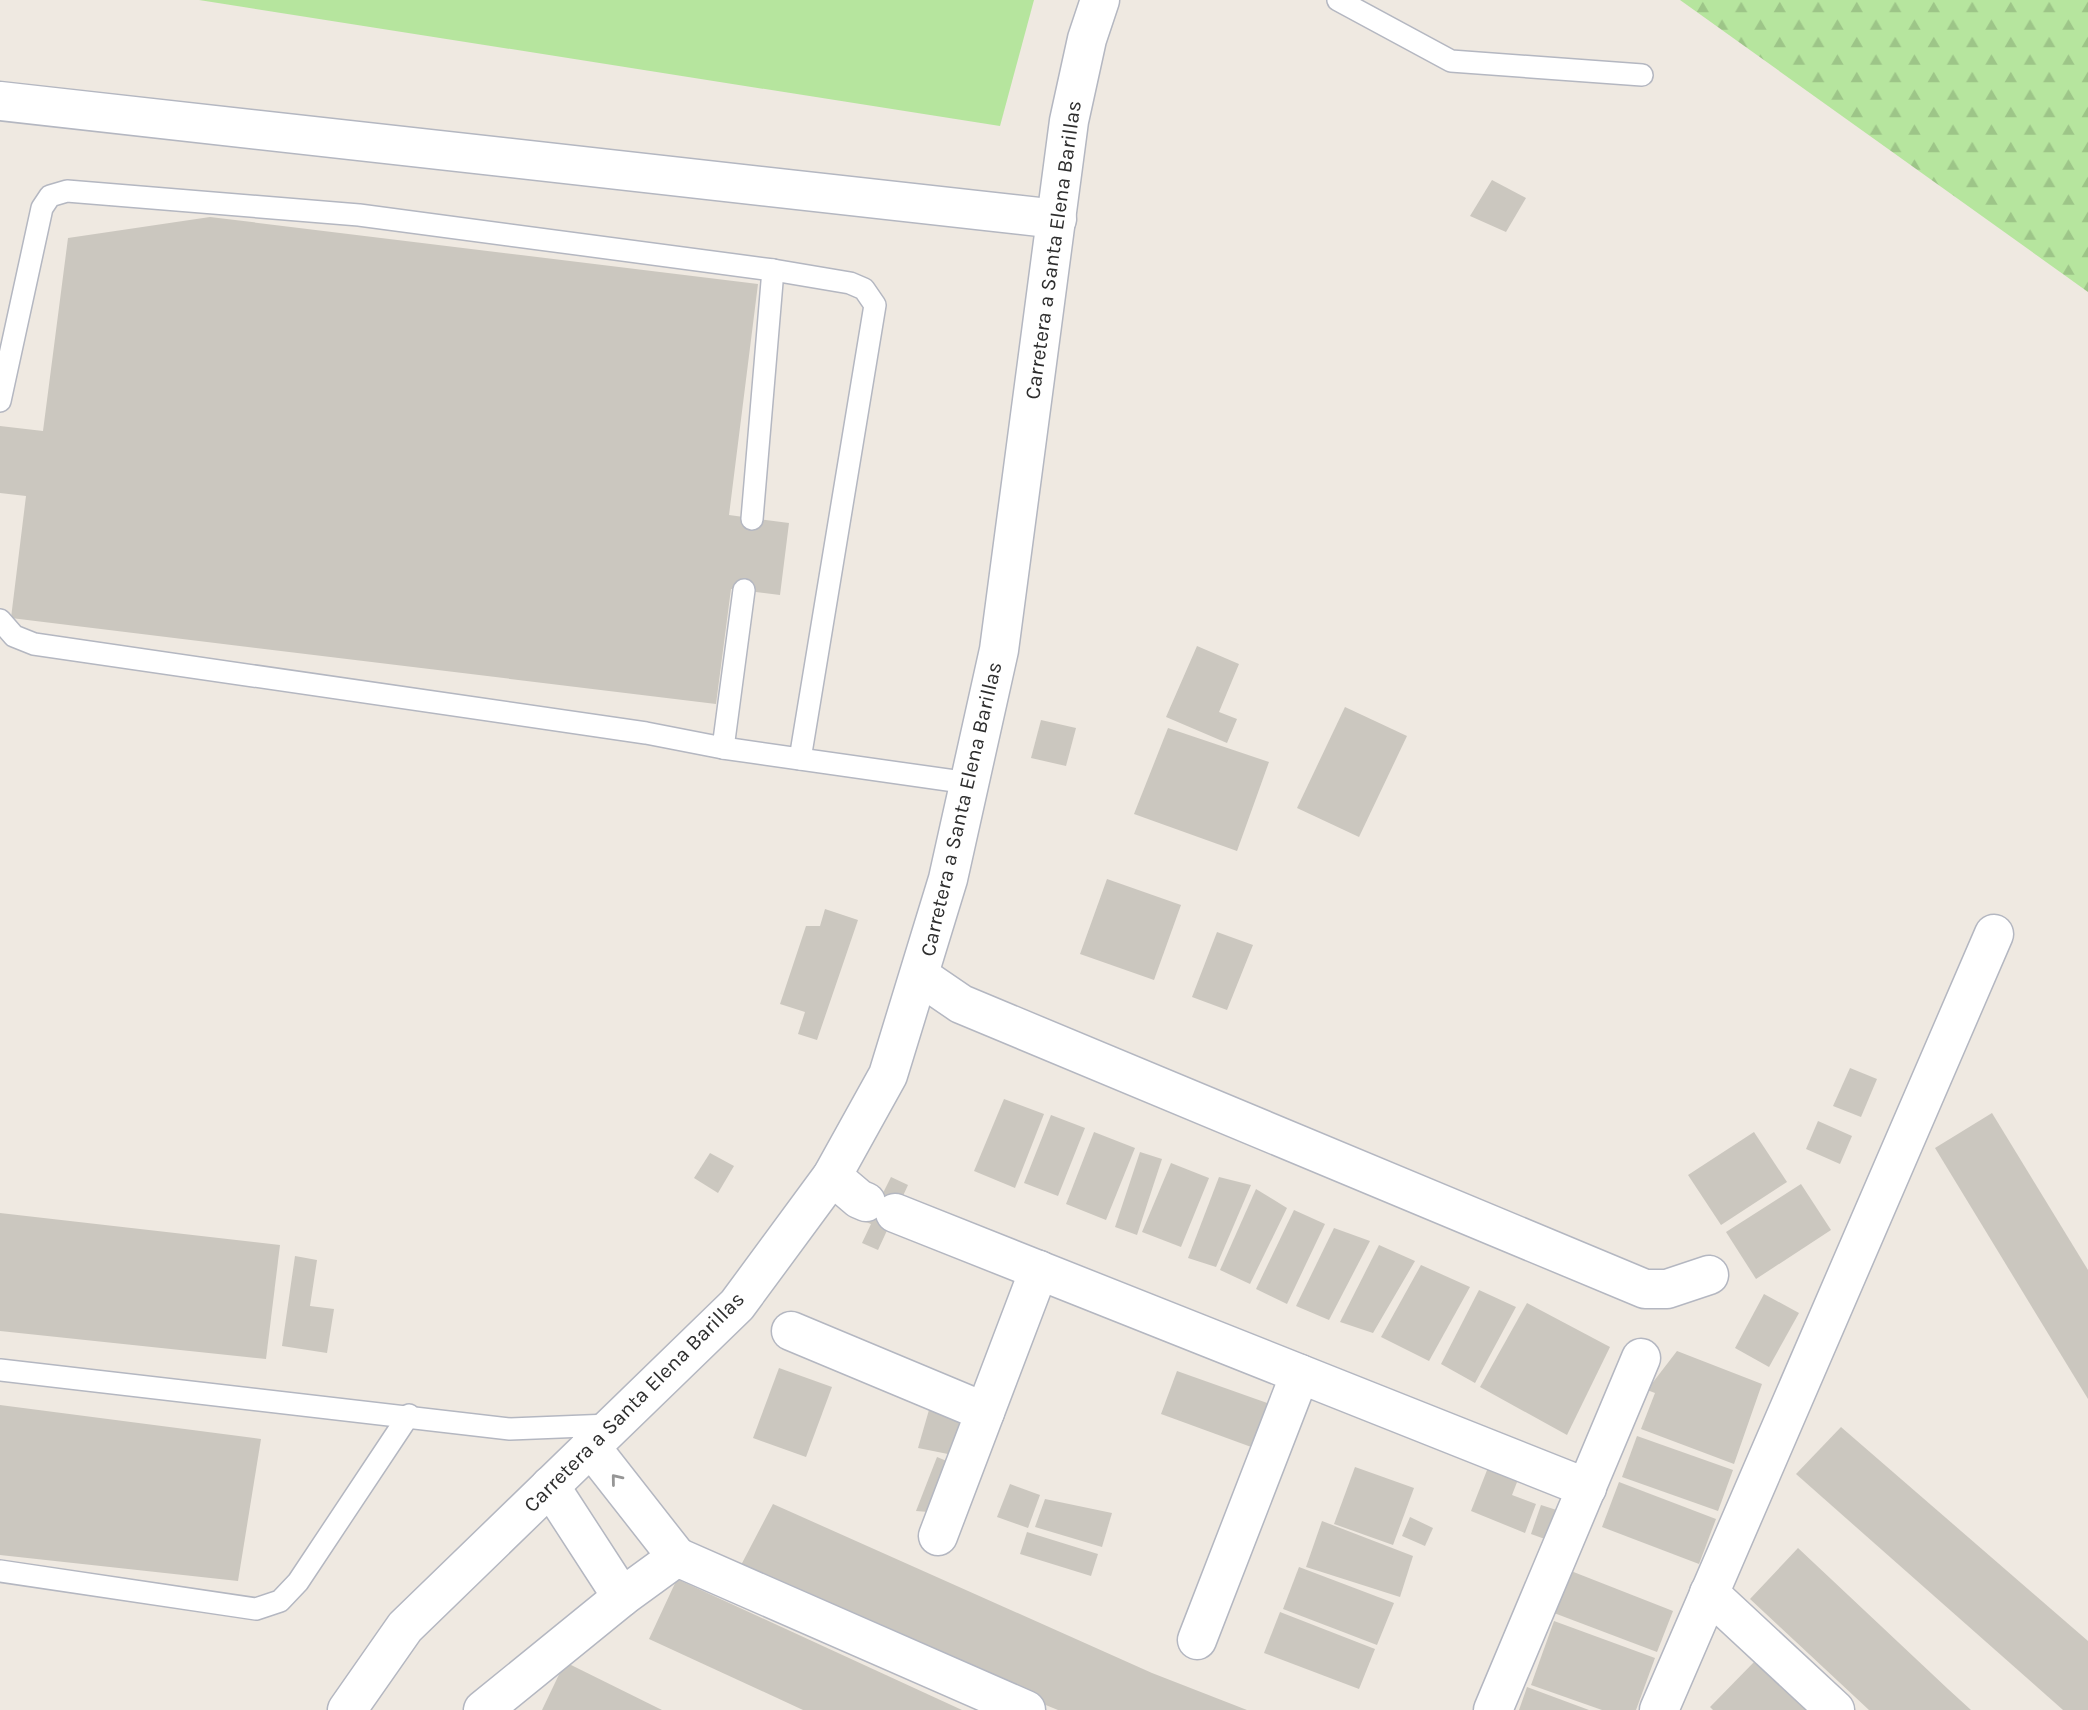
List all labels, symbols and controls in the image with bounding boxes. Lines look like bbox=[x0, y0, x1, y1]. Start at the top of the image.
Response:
street label: Carretera a Santa Elena Barillas bbox=[1020, 99, 1086, 401]
street label: Carretera a Santa Elena Barillas bbox=[915, 659, 1007, 959]
street label: Carretera a Santa Elena Barillas bbox=[519, 1287, 749, 1517]
one-way arrow bbox=[612, 1475, 625, 1487]

